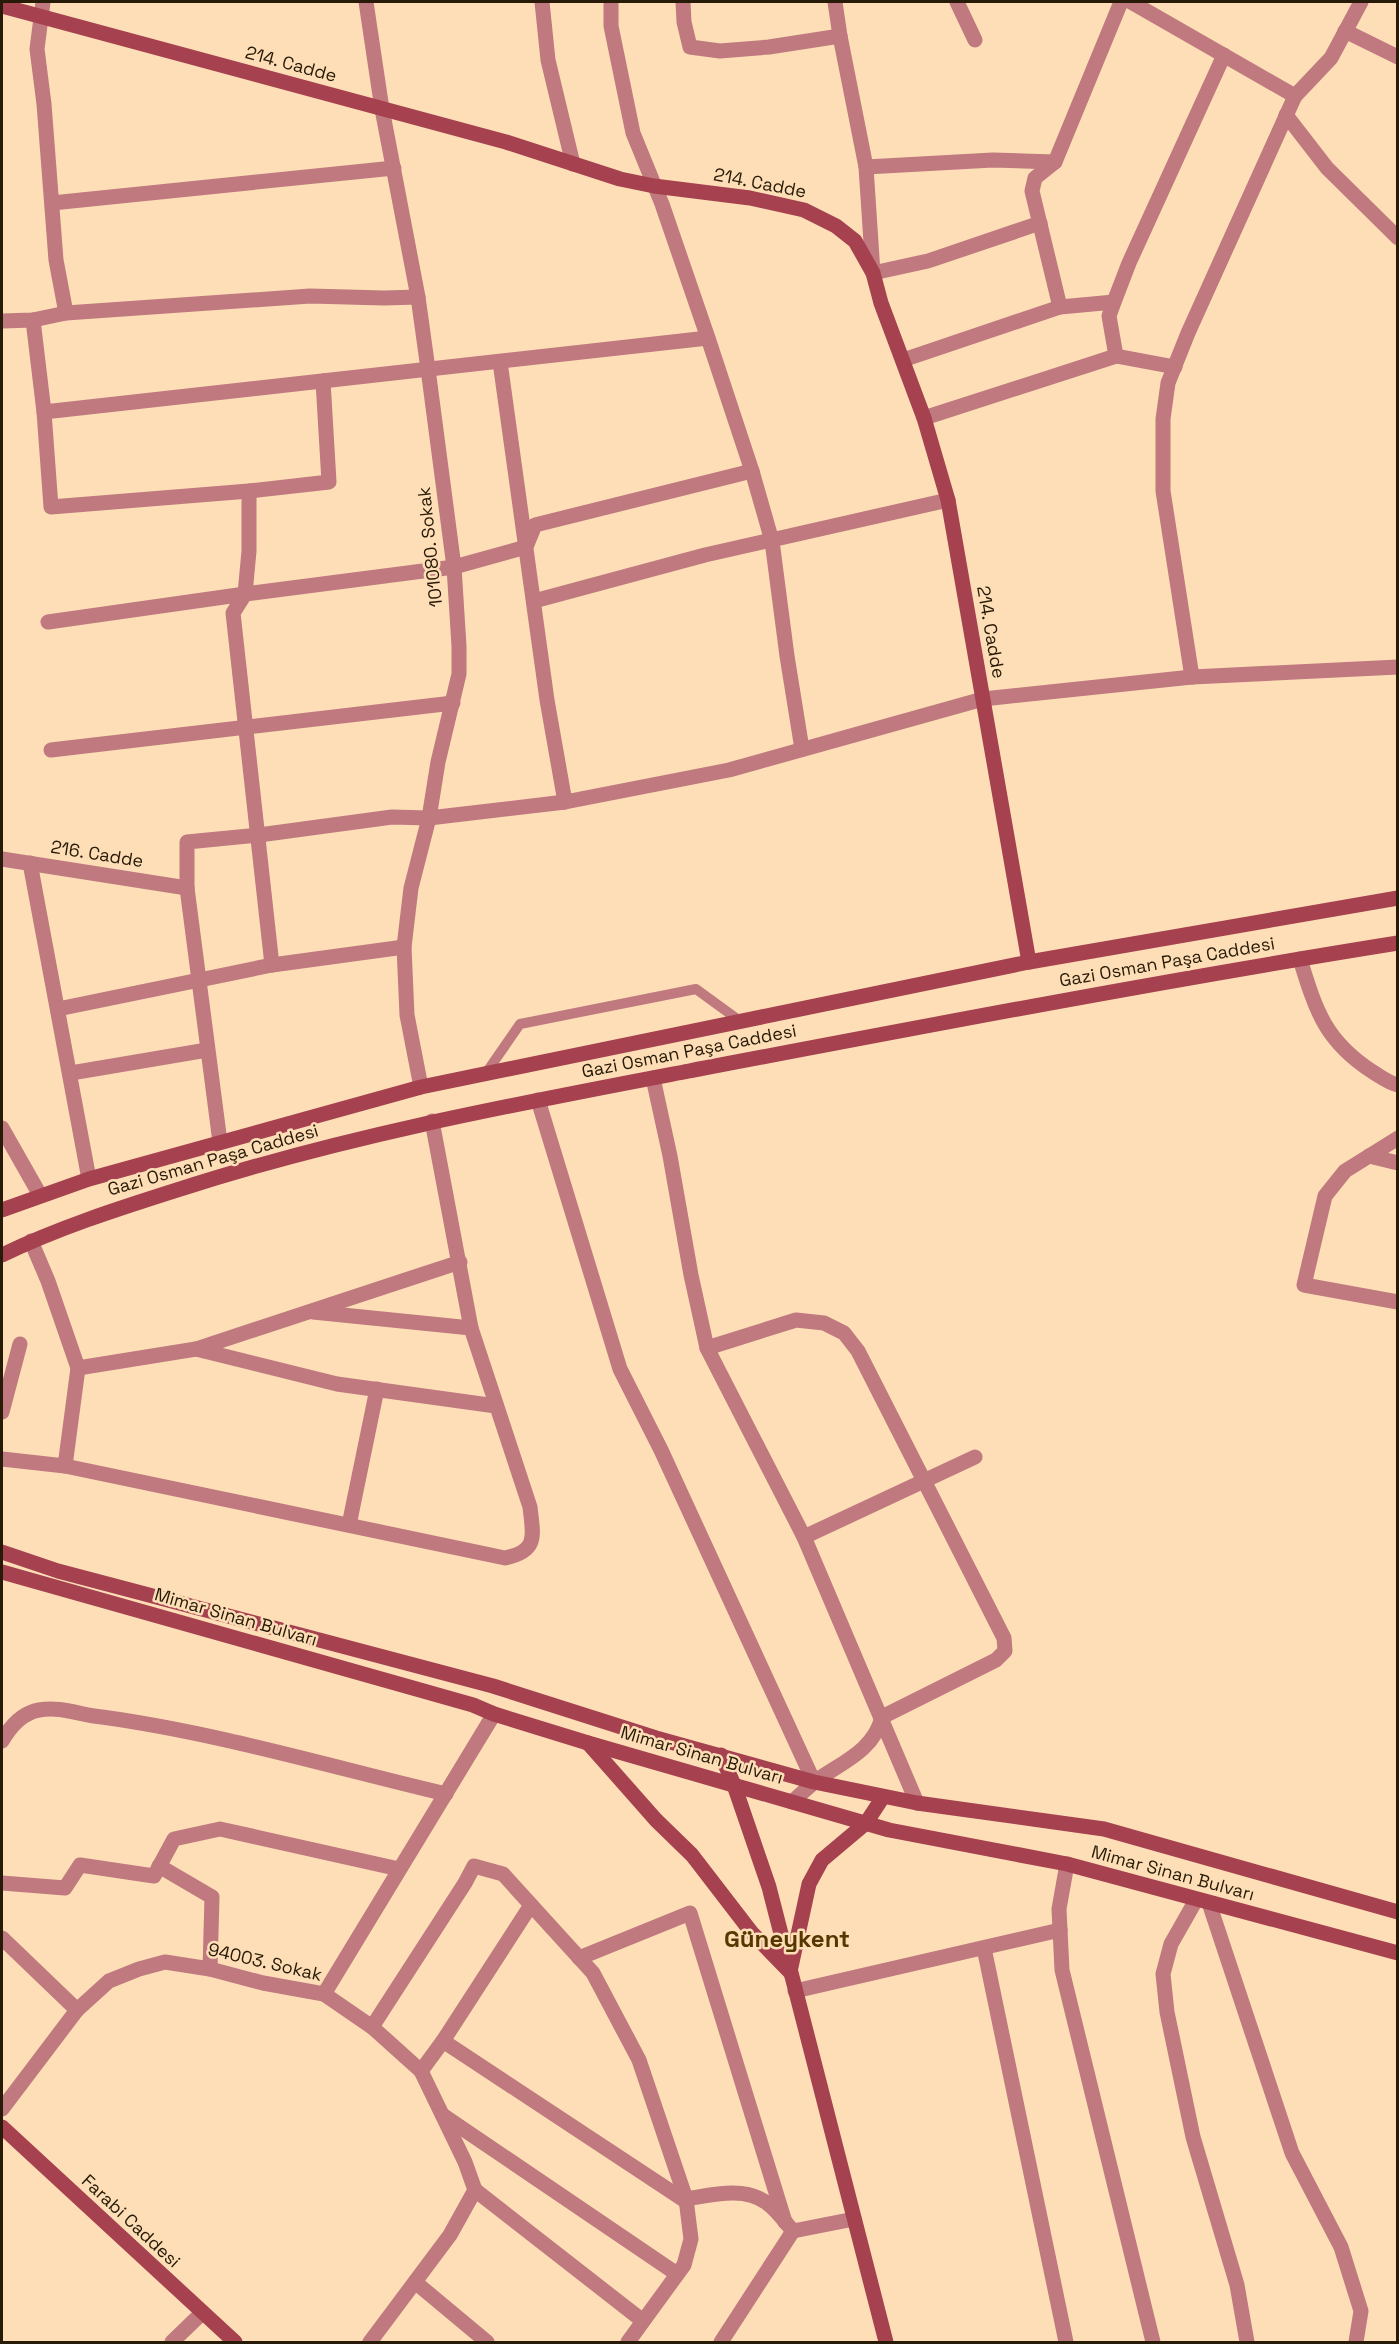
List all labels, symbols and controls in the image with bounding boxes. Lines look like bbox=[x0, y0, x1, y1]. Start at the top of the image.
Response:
street label: 214. Cadde bbox=[243, 40, 339, 87]
street label: 214. Cadde bbox=[712, 162, 808, 203]
street label: 101080. Sokak bbox=[412, 485, 447, 608]
street label: 214. Cadde bbox=[972, 584, 1011, 680]
street label: 216. Cadde bbox=[49, 835, 145, 872]
street label: Gazi Osman Paşa Caddesi bbox=[1057, 931, 1276, 992]
street label: Gazi Osman Paşa Caddesi bbox=[580, 1018, 798, 1083]
street label: Gazi Osman Paşa Caddesi bbox=[105, 1118, 321, 1201]
street label: Mimar Sinan Bulvarı bbox=[152, 1582, 320, 1651]
street label: Mimar Sinan Bulvarı bbox=[618, 1720, 786, 1789]
street label: Mimar Sinan Bulvarı bbox=[1089, 1840, 1257, 1905]
district label: Güneykent bbox=[724, 1923, 850, 1954]
street label: 94003. Sokak bbox=[206, 1937, 325, 1986]
street label: Farabi Caddesi bbox=[77, 2169, 186, 2272]

